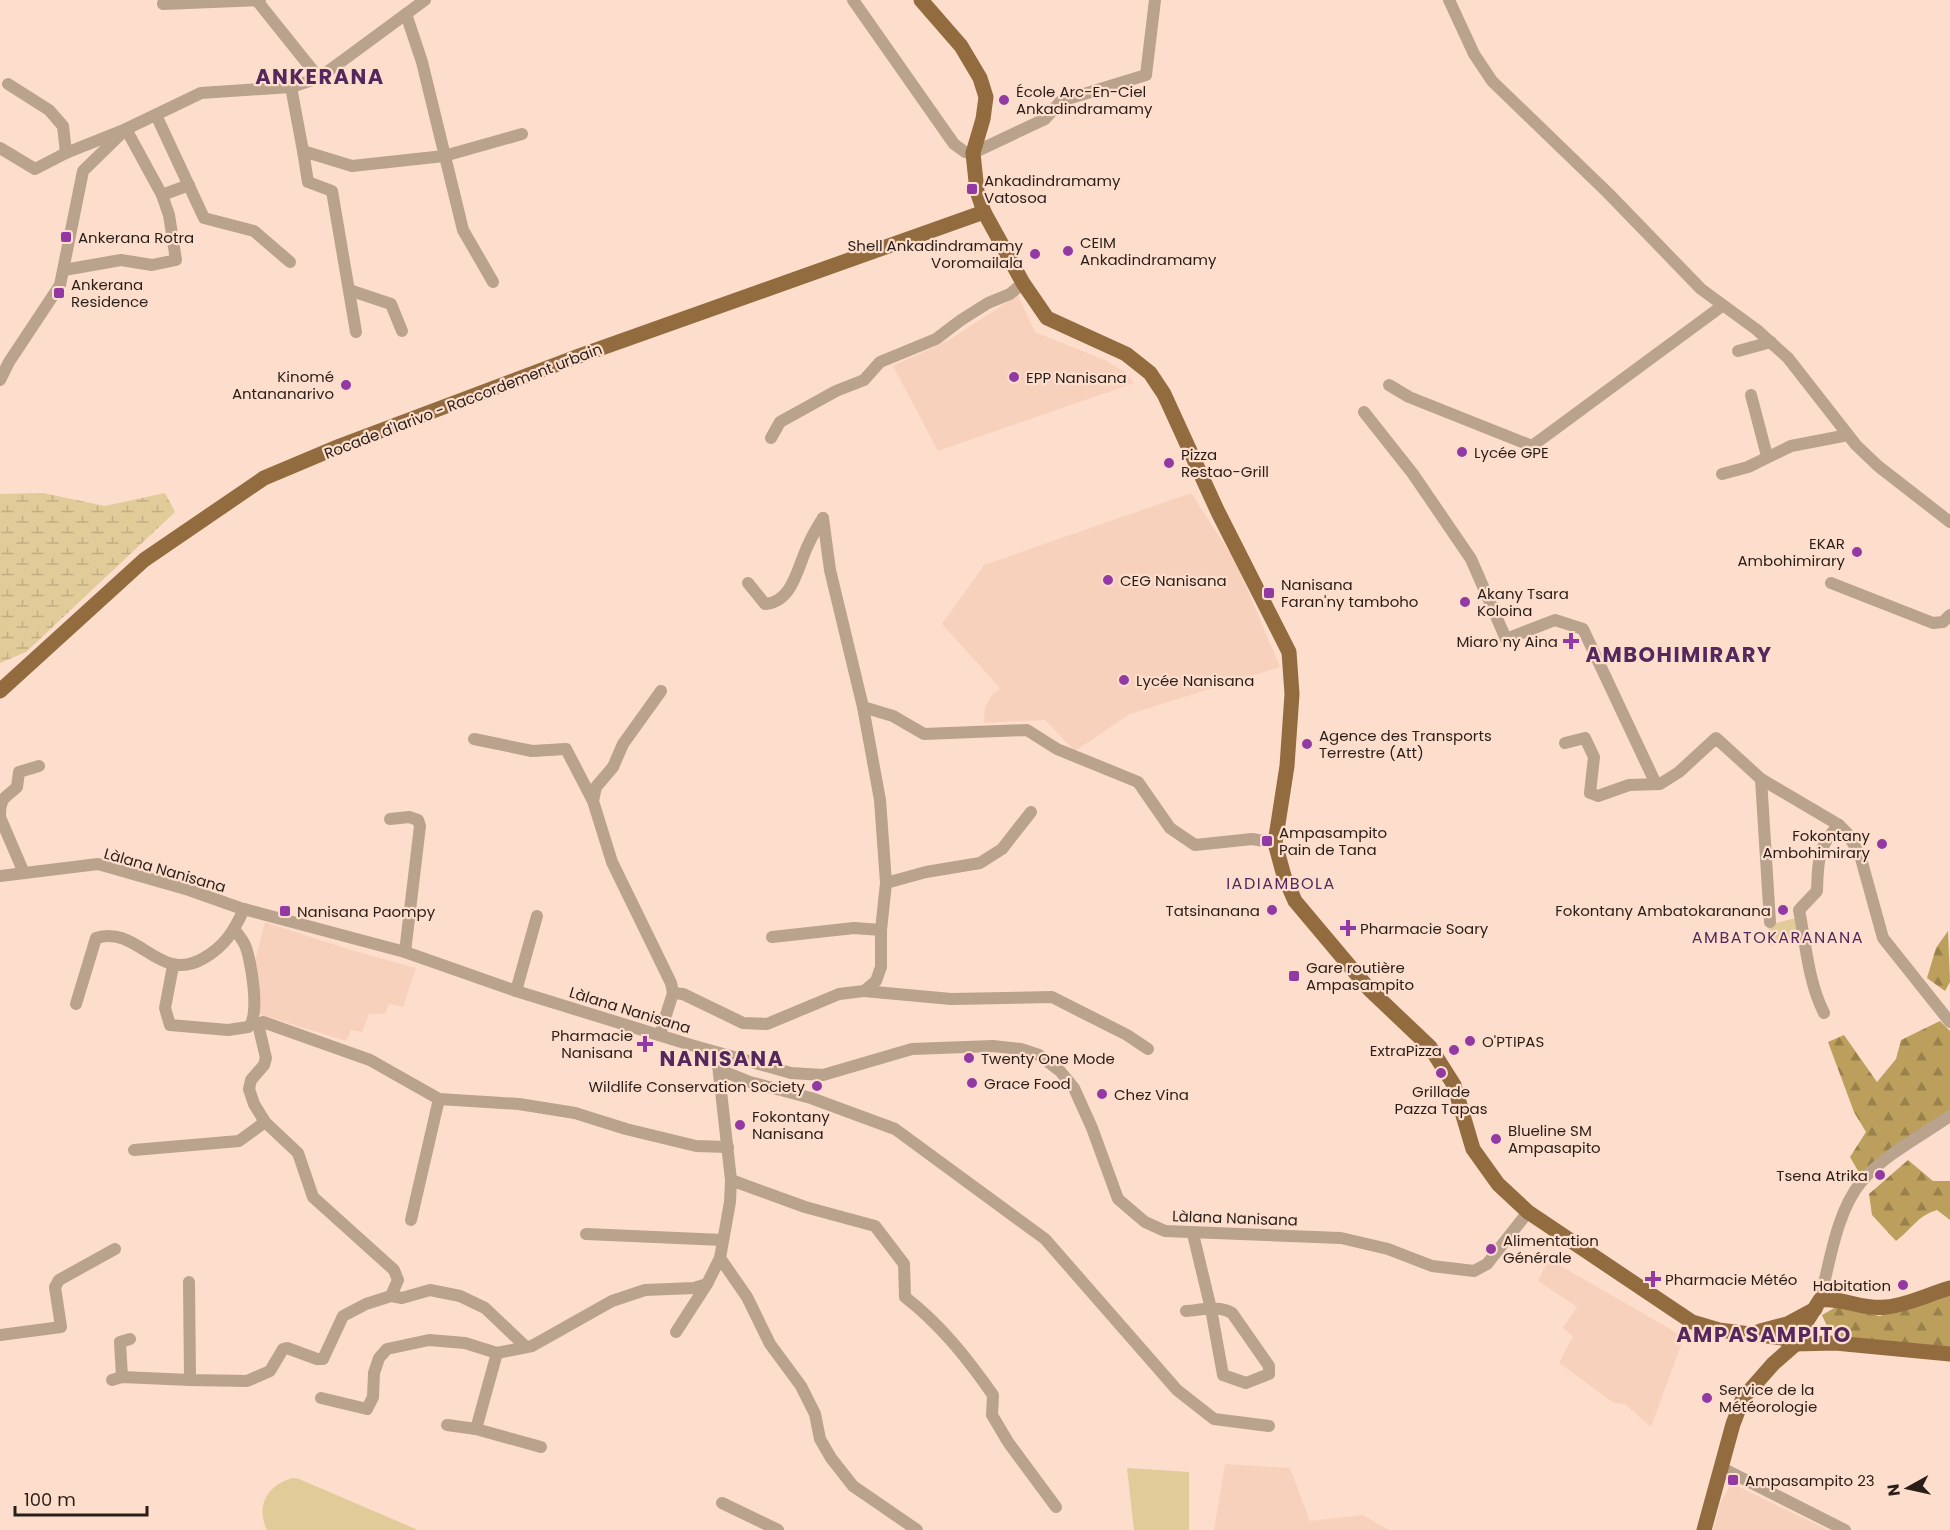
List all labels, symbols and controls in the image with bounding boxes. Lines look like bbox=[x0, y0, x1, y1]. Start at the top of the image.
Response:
district label: ANKERANA bbox=[255, 62, 385, 91]
place label: École Arc-En-Ciel Ankadindramamy bbox=[1016, 81, 1153, 119]
marker: École Arc-En-Ciel Ankadindramamy bbox=[997, 93, 1011, 107]
place label: Ankadindramamy Vatosoa bbox=[984, 170, 1121, 208]
marker: Ankadindramamy Vatosoa bbox=[965, 182, 979, 196]
place label: Ankerana Rotra bbox=[78, 227, 194, 248]
marker: Ankerana Rotra bbox=[59, 230, 73, 244]
place label: CEIM Ankadindramamy bbox=[1080, 232, 1217, 270]
place label: Shell Ankadindramamy Voromailala bbox=[848, 235, 1024, 273]
marker: CEIM Ankadindramamy bbox=[1061, 244, 1075, 258]
marker: Shell Ankadindramamy Voromailala bbox=[1028, 247, 1042, 261]
place label: Ankerana Residence bbox=[71, 274, 148, 312]
marker: Ankerana Residence bbox=[52, 286, 66, 300]
street label: Rocade d'Iarivo - Raccordement urbain bbox=[321, 338, 605, 464]
place label: Kinomé Antananarivo bbox=[232, 366, 334, 404]
place label: EPP Nanisana bbox=[1026, 367, 1127, 388]
marker: EPP Nanisana bbox=[1007, 370, 1021, 384]
marker: Kinomé Antananarivo bbox=[339, 378, 353, 392]
place label: Lycée GPE bbox=[1474, 442, 1549, 463]
place label: Pizza Restao-Grill bbox=[1181, 444, 1269, 482]
marker: Lycée GPE bbox=[1455, 445, 1469, 459]
marker: Pizza Restao-Grill bbox=[1162, 456, 1176, 470]
place label: EKAR Ambohimirary bbox=[1737, 533, 1846, 571]
marker: EKAR Ambohimirary bbox=[1850, 545, 1864, 559]
place label: CEG Nanisana bbox=[1120, 570, 1227, 591]
marker: CEG Nanisana bbox=[1101, 573, 1115, 587]
place label: Nanisana Faran'ny tamboho bbox=[1281, 574, 1418, 612]
place label: Akany Tsara Koloina bbox=[1477, 583, 1569, 621]
marker: Nanisana Faran'ny tamboho bbox=[1262, 586, 1276, 600]
marker: Akany Tsara Koloina bbox=[1458, 595, 1472, 609]
place label: Miaro ny Aina bbox=[1456, 631, 1558, 652]
marker: Miaro ny Aina bbox=[1562, 632, 1580, 650]
district label: AMBOHIMIRARY bbox=[1585, 640, 1773, 669]
place label: Lycée Nanisana bbox=[1136, 670, 1254, 691]
marker: Lycée Nanisana bbox=[1117, 673, 1131, 687]
place label: Agence des Transports Terrestre (Att) bbox=[1319, 725, 1492, 763]
marker: Agence des Transports Terrestre (Att) bbox=[1300, 737, 1314, 751]
place label: Ampasampito Pain de Tana bbox=[1279, 822, 1387, 860]
place label: Fokontany Ambohimirary bbox=[1762, 825, 1871, 863]
marker: Ampasampito Pain de Tana bbox=[1260, 834, 1274, 848]
marker: Fokontany Ambohimirary bbox=[1875, 837, 1889, 851]
street label: Làlana Nanisana bbox=[102, 843, 228, 897]
district label: IADIAMBOLA bbox=[1226, 872, 1336, 895]
place label: Tatsinanana bbox=[1166, 900, 1260, 921]
place label: Fokontany Ambatokaranana bbox=[1555, 900, 1771, 921]
place label: Nanisana Paompy bbox=[297, 901, 436, 922]
marker: Tatsinanana bbox=[1265, 903, 1279, 917]
marker: Fokontany Ambatokaranana bbox=[1776, 903, 1790, 917]
marker: Nanisana Paompy bbox=[278, 904, 292, 918]
place label: Pharmacie Soary bbox=[1360, 918, 1489, 939]
marker: Pharmacie Soary bbox=[1341, 921, 1355, 935]
district label: AMBATOKARANANA bbox=[1692, 926, 1864, 949]
place label: Gare routière Ampasampito bbox=[1306, 957, 1414, 995]
marker: Gare routière Ampasampito bbox=[1287, 969, 1301, 983]
street label: Làlana Nanisana bbox=[567, 982, 693, 1038]
place label: Pharmacie Nanisana bbox=[551, 1025, 633, 1063]
place label: O'PTIPAS bbox=[1482, 1031, 1544, 1052]
marker: O'PTIPAS bbox=[1463, 1034, 1477, 1048]
marker: Pharmacie Nanisana bbox=[638, 1037, 652, 1051]
place label: ExtraPizza bbox=[1370, 1040, 1442, 1061]
marker: ExtraPizza bbox=[1447, 1043, 1461, 1057]
district label: NANISANA bbox=[660, 1044, 784, 1073]
place label: Twenty One Mode bbox=[981, 1048, 1115, 1069]
marker: Twenty One Mode bbox=[962, 1051, 976, 1065]
marker: Grillade Pazza Tapas bbox=[1434, 1066, 1448, 1080]
place label: Grace Food bbox=[984, 1073, 1071, 1094]
place label: Wildlife Conservation Society bbox=[588, 1076, 806, 1097]
marker: Grace Food bbox=[965, 1076, 979, 1090]
marker: Wildlife Conservation Society bbox=[810, 1079, 824, 1093]
place label: Grillade Pazza Tapas bbox=[1395, 1081, 1488, 1119]
place label: Chez Vina bbox=[1114, 1084, 1189, 1105]
marker: Chez Vina bbox=[1095, 1087, 1109, 1101]
place label: Fokontany Nanisana bbox=[752, 1106, 830, 1144]
marker: Fokontany Nanisana bbox=[733, 1118, 747, 1132]
place label: Blueline SM Ampasapito bbox=[1508, 1120, 1601, 1158]
marker: Blueline SM Ampasapito bbox=[1489, 1132, 1503, 1146]
place label: Tsena Atrika bbox=[1776, 1165, 1868, 1186]
marker: Tsena Atrika bbox=[1873, 1168, 1887, 1182]
street label: Làlana Nanisana bbox=[1172, 1205, 1298, 1231]
place label: Alimentation Générale bbox=[1503, 1230, 1599, 1268]
marker: Alimentation Générale bbox=[1484, 1242, 1498, 1256]
place label: Pharmacie Météo bbox=[1665, 1269, 1797, 1290]
marker: Pharmacie Météo bbox=[1646, 1272, 1660, 1286]
place label: Habitation bbox=[1813, 1275, 1891, 1296]
marker: Habitation bbox=[1896, 1278, 1910, 1292]
district label: AMPASAMPITO bbox=[1676, 1320, 1852, 1349]
place label: Service de la Météorologie bbox=[1719, 1379, 1817, 1417]
marker: Service de la Météorologie bbox=[1700, 1391, 1714, 1405]
north arrow bbox=[1878, 1458, 1938, 1518]
place label: Ampasampito 23 bbox=[1745, 1470, 1875, 1491]
marker: Ampasampito 23 bbox=[1726, 1473, 1740, 1487]
scale bar bbox=[15, 1479, 147, 1517]
text: N bbox=[1881, 1482, 1906, 1498]
text: 100 m bbox=[24, 1487, 76, 1512]

